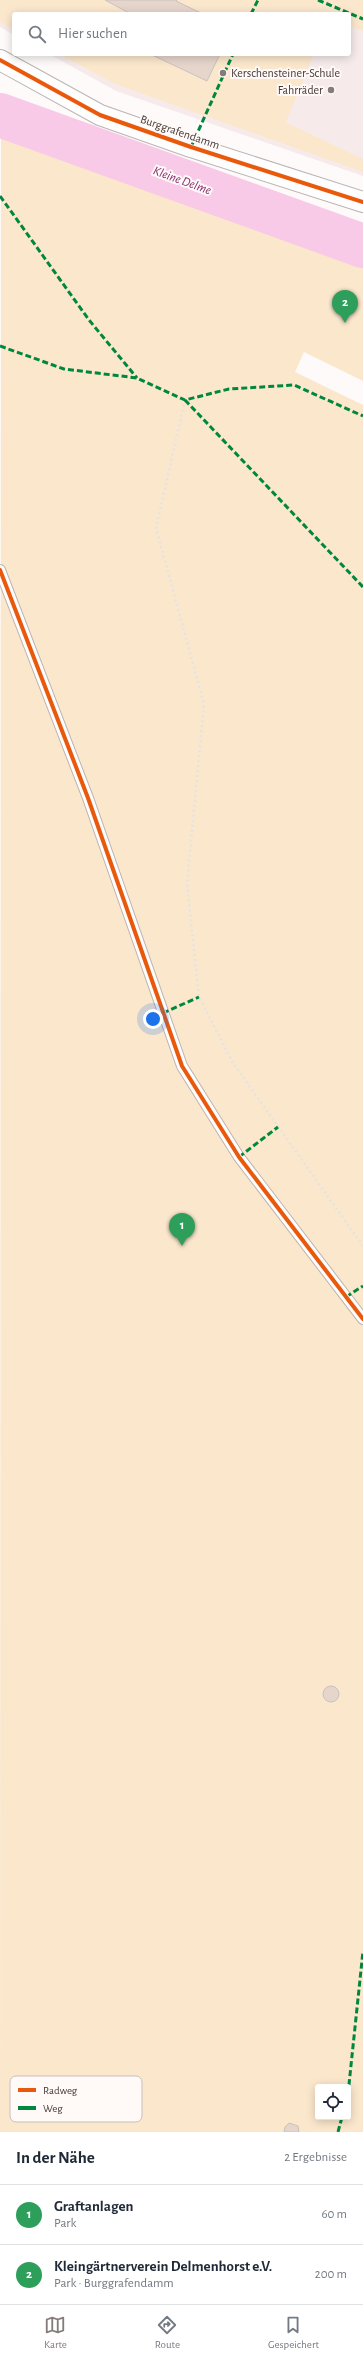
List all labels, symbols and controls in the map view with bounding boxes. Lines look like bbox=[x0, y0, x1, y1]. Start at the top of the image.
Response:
search box bbox=[12, 12, 351, 56]
icon: search bbox=[26, 23, 48, 45]
text: Hier suchen bbox=[58, 26, 128, 41]
place label: Kerschensteiner-Schule bbox=[231, 67, 340, 79]
marker: Kerschensteiner-Schule bbox=[218, 68, 228, 78]
place label: Fahrräder bbox=[278, 84, 323, 96]
marker: Fahrräder bbox=[326, 85, 336, 95]
street label: Burggrafendamm bbox=[139, 113, 221, 151]
water label: Kleine Delme bbox=[151, 164, 213, 198]
pin: 2 bbox=[332, 290, 358, 323]
your location bbox=[143, 1009, 163, 1029]
pin: 1 bbox=[169, 1213, 195, 1246]
legend bbox=[10, 2076, 142, 2122]
map controls bbox=[315, 2084, 351, 2120]
button: locate bbox=[315, 2084, 351, 2120]
text: Radweg bbox=[43, 2085, 78, 2096]
text: Weg bbox=[43, 2103, 63, 2114]
text: In der Nähe bbox=[16, 2149, 95, 2166]
text: 2 Ergebnisse bbox=[284, 2151, 347, 2164]
text: Graftanlagen bbox=[54, 2199, 133, 2214]
text: 1 bbox=[27, 2208, 31, 2221]
text: 60 m bbox=[321, 2208, 347, 2221]
text: Park bbox=[54, 2217, 76, 2230]
text: Kleingärtnerverein Delmenhorst e.V. bbox=[54, 2259, 272, 2274]
text: 2 bbox=[26, 2268, 32, 2281]
text: 200 m bbox=[315, 2268, 347, 2281]
text: Park · Burggrafendamm bbox=[54, 2277, 174, 2290]
tab: Karte bbox=[44, 2314, 67, 2351]
tab: Route bbox=[155, 2314, 180, 2351]
tab: Gespeichert bbox=[268, 2314, 319, 2351]

